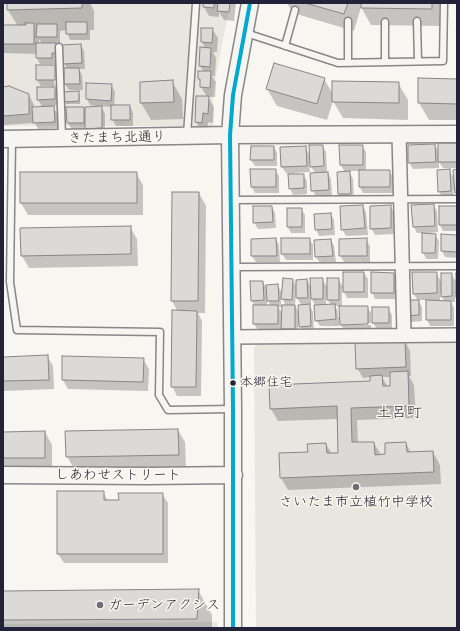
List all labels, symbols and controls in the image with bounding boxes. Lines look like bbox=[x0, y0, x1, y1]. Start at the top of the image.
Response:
street label: きたまち北通り bbox=[68, 129, 166, 147]
place label: 本郷住宅 bbox=[240, 375, 292, 391]
marker: 本郷住宅 bbox=[228, 378, 238, 388]
district label: 土呂町 bbox=[377, 404, 421, 422]
street label: しあわせストリート bbox=[55, 467, 181, 483]
marker: さいたま市立植竹中学校 bbox=[351, 482, 361, 492]
place label: さいたま市立植竹中学校 bbox=[279, 494, 433, 510]
place label: ガーデンアクシス bbox=[108, 597, 220, 613]
marker: ガーデンアクシス bbox=[95, 600, 105, 610]

